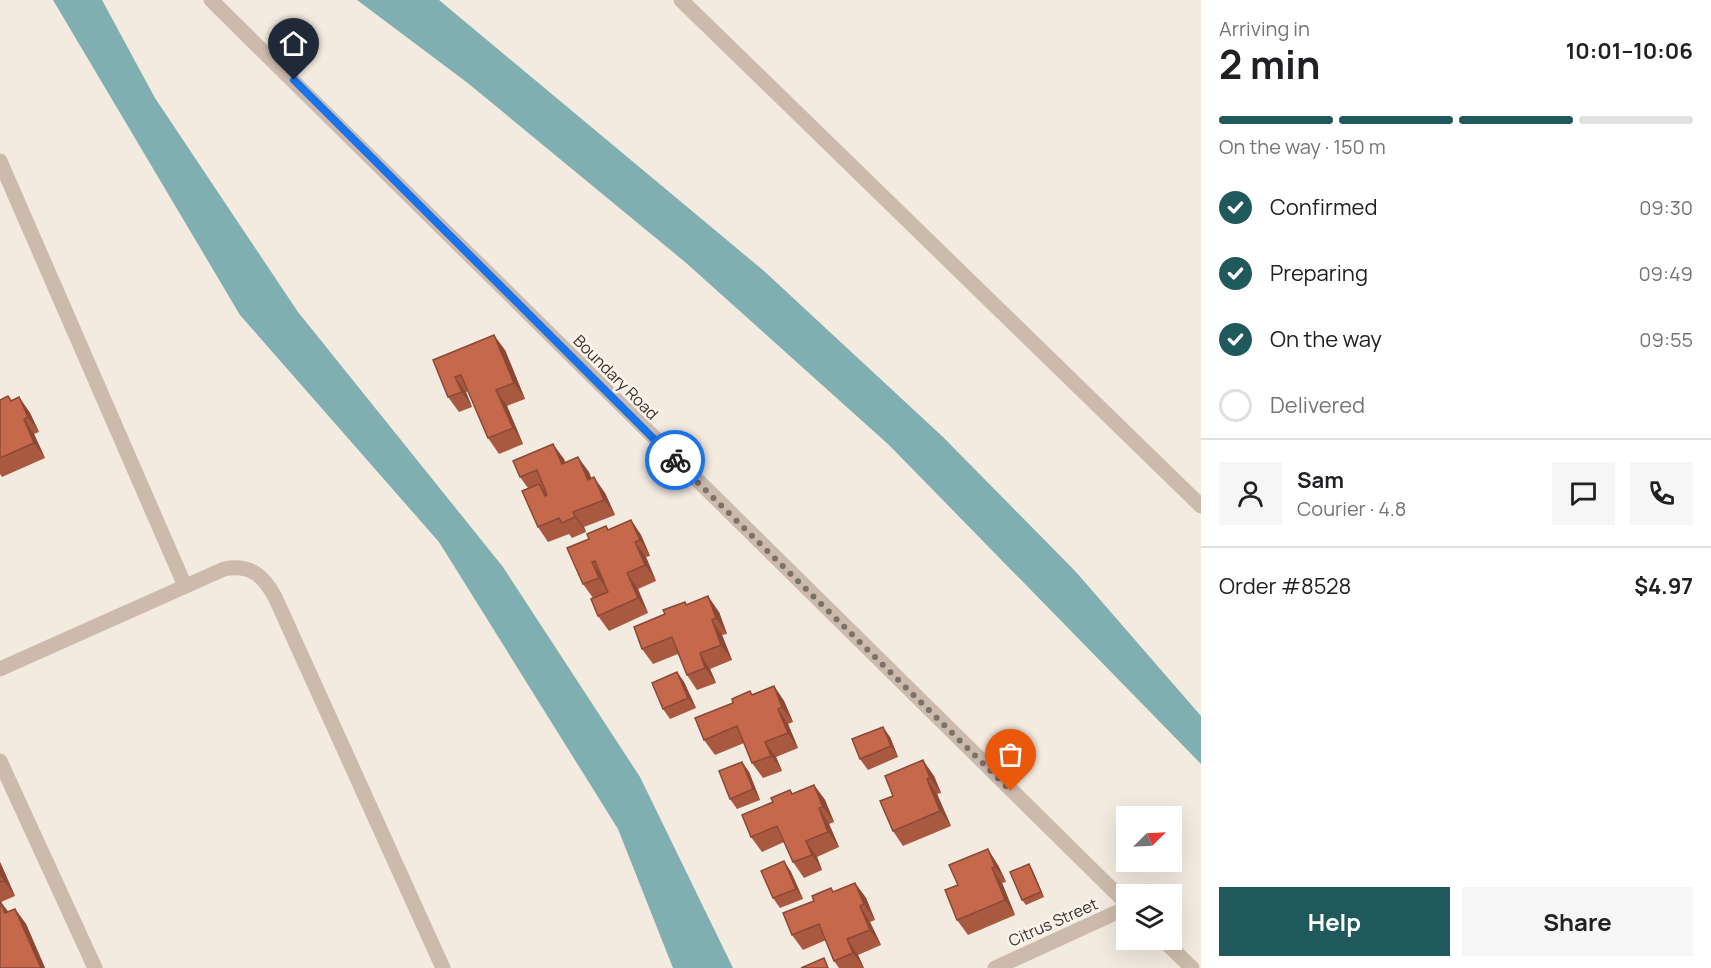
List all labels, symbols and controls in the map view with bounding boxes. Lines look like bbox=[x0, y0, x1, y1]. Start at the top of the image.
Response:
text: Arriving in bbox=[1219, 15, 1310, 42]
pin bbox=[268, 18, 319, 80]
icon: home bbox=[277, 27, 310, 60]
text: 10:01–10:06 bbox=[1566, 36, 1693, 66]
text: 2 min bbox=[1219, 37, 1320, 91]
text: On the way · 150 m bbox=[1219, 133, 1386, 160]
icon: check bbox=[1219, 191, 1252, 224]
text: Confirmed bbox=[1270, 192, 1378, 222]
text: 09:30 bbox=[1639, 194, 1693, 221]
icon: check bbox=[1219, 257, 1252, 290]
text: Preparing bbox=[1270, 258, 1368, 288]
text: 09:49 bbox=[1638, 260, 1693, 287]
icon: check bbox=[1219, 323, 1252, 356]
text: On the way bbox=[1270, 324, 1382, 354]
text: 09:55 bbox=[1639, 326, 1693, 353]
street label: Boundary Road bbox=[569, 330, 663, 424]
text: Delivered bbox=[1270, 390, 1365, 420]
courier bbox=[645, 430, 705, 490]
icon: bike bbox=[659, 444, 692, 477]
button: person bbox=[1219, 462, 1282, 525]
button: chat bbox=[1552, 462, 1615, 525]
button: phone bbox=[1630, 462, 1693, 525]
text: Sam bbox=[1297, 465, 1344, 495]
text: Courier · 4.8 bbox=[1297, 495, 1406, 522]
text: Order #8528 bbox=[1219, 571, 1351, 601]
text: $4.97 bbox=[1634, 571, 1693, 601]
pin bbox=[985, 729, 1036, 791]
icon: bag bbox=[994, 738, 1027, 771]
north arrow bbox=[1116, 806, 1182, 872]
map controls bbox=[1116, 806, 1182, 950]
button: layers bbox=[1116, 884, 1182, 950]
button: Help bbox=[1219, 887, 1450, 956]
button: Share bbox=[1462, 887, 1693, 956]
street label: Citrus Street bbox=[1005, 893, 1101, 951]

